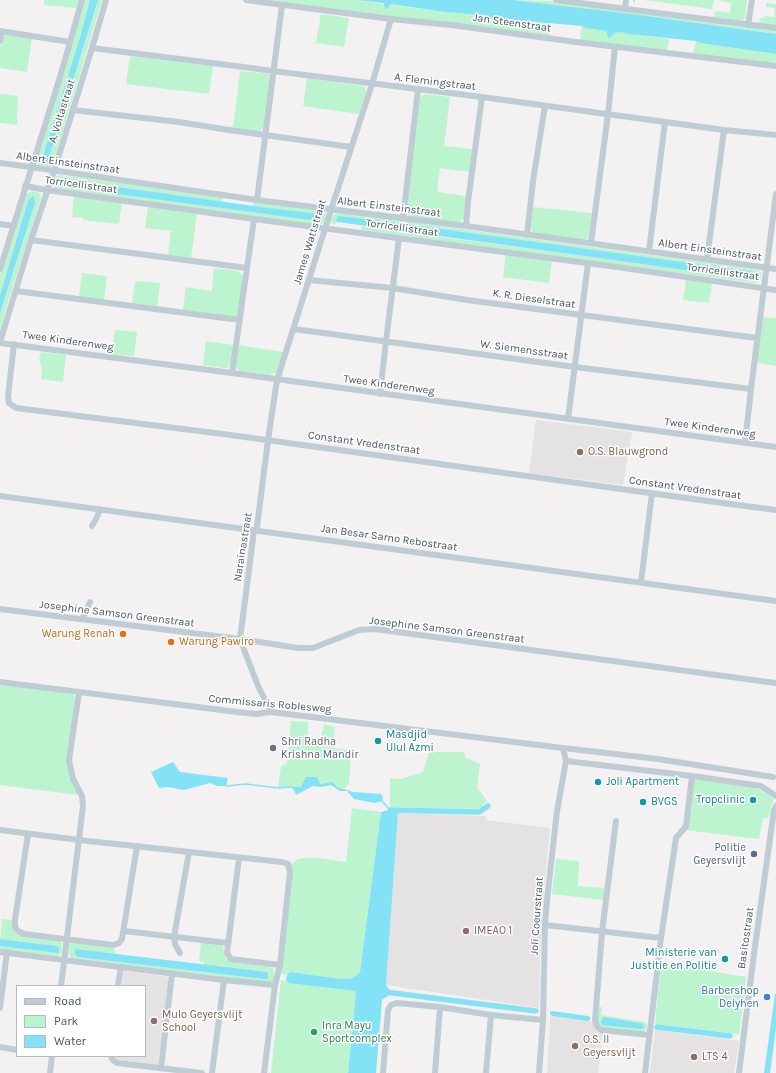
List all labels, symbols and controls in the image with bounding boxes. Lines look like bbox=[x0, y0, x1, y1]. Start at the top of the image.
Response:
street label: Jan Steenstraat bbox=[472, 11, 552, 35]
street label: A. Flemingstraat bbox=[394, 70, 476, 94]
street label: A. Voltastraat bbox=[46, 77, 78, 145]
street label: Albert Einsteinstraat bbox=[16, 149, 120, 177]
street label: Torricellistraat bbox=[44, 173, 118, 197]
street label: Albert Einsteinstraat bbox=[337, 194, 441, 220]
street label: James Wattstraat bbox=[291, 198, 329, 286]
street label: Torricellistraat bbox=[365, 216, 439, 240]
street label: Albert Einsteinstraat bbox=[658, 236, 762, 264]
street label: Torricellistraat bbox=[686, 260, 760, 284]
street label: K. R. Dieselstraat bbox=[492, 287, 576, 311]
street label: Twee Kinderenweg bbox=[22, 328, 114, 354]
street label: W. Siemensstraat bbox=[479, 337, 569, 363]
street label: Twee Kinderenweg bbox=[343, 372, 435, 398]
street label: Twee Kinderenweg bbox=[664, 415, 756, 441]
street label: Constant Vredenstraat bbox=[307, 429, 421, 457]
place label: O.S. Blauwgrond bbox=[588, 445, 668, 459]
marker: O.S. Blauwgrond bbox=[575, 447, 585, 457]
street label: Constant Vredenstraat bbox=[628, 474, 742, 502]
street label: Narainastraat bbox=[231, 512, 255, 582]
street label: Jan Besar Sarno Rebostraat bbox=[320, 522, 458, 554]
street label: Josephine Samson Greenstraat bbox=[39, 598, 195, 630]
street label: Josephine Samson Greenstraat bbox=[369, 614, 525, 646]
place label: Warung Renah bbox=[42, 627, 115, 641]
marker: Warung Renah bbox=[118, 629, 128, 639]
place label: Warung Pawiro bbox=[179, 635, 254, 649]
marker: Warung Pawiro bbox=[166, 637, 176, 647]
street label: Commissaris Roblesweg bbox=[208, 692, 332, 716]
place label: Masdjid Ulul Azmi bbox=[386, 728, 434, 754]
place label: Shri Radha Krishna Mandir bbox=[281, 735, 358, 761]
marker: Masdjid Ulul Azmi bbox=[373, 736, 383, 746]
marker: Shri Radha Krishna Mandir bbox=[268, 743, 278, 753]
place label: Joli Apartment bbox=[606, 775, 679, 789]
marker: Joli Apartment bbox=[593, 777, 603, 787]
place label: Tropclinic bbox=[696, 793, 745, 807]
place label: BVGS bbox=[651, 795, 678, 809]
marker: Tropclinic bbox=[748, 795, 758, 805]
marker: BVGS bbox=[638, 797, 648, 807]
place label: Politie Geyersvlijt bbox=[693, 841, 746, 867]
marker: Politie Geyersvlijt bbox=[749, 849, 759, 859]
street label: Joli Coeurstraat bbox=[528, 876, 546, 956]
street label: Basitostraat bbox=[735, 906, 757, 970]
place label: IMEAO 1 bbox=[474, 924, 512, 938]
marker: IMEAO 1 bbox=[461, 926, 471, 936]
place label: Ministerie van Justitie en Politie bbox=[631, 946, 717, 972]
marker: Ministerie van Justitie en Politie bbox=[720, 954, 730, 964]
place label: Barbershop Delyhen bbox=[701, 984, 759, 1010]
legend bbox=[16, 985, 146, 1057]
marker: Barbershop Delyhen bbox=[762, 992, 772, 1002]
text: Road bbox=[54, 994, 82, 1008]
place label: Mulo Geyersvlijt School bbox=[162, 1008, 242, 1034]
text: Park bbox=[54, 1014, 78, 1028]
marker: Mulo Geyersvlijt School bbox=[149, 1016, 159, 1026]
place label: Inra Mayu Sportcomplex bbox=[322, 1019, 392, 1045]
marker: Inra Mayu Sportcomplex bbox=[309, 1027, 319, 1037]
place label: O.S. II Geyersvlijt bbox=[583, 1033, 636, 1059]
text: Water bbox=[54, 1034, 86, 1048]
marker: O.S. II Geyersvlijt bbox=[570, 1041, 580, 1051]
place label: LTS 4 bbox=[702, 1050, 728, 1064]
marker: LTS 4 bbox=[689, 1052, 699, 1062]

